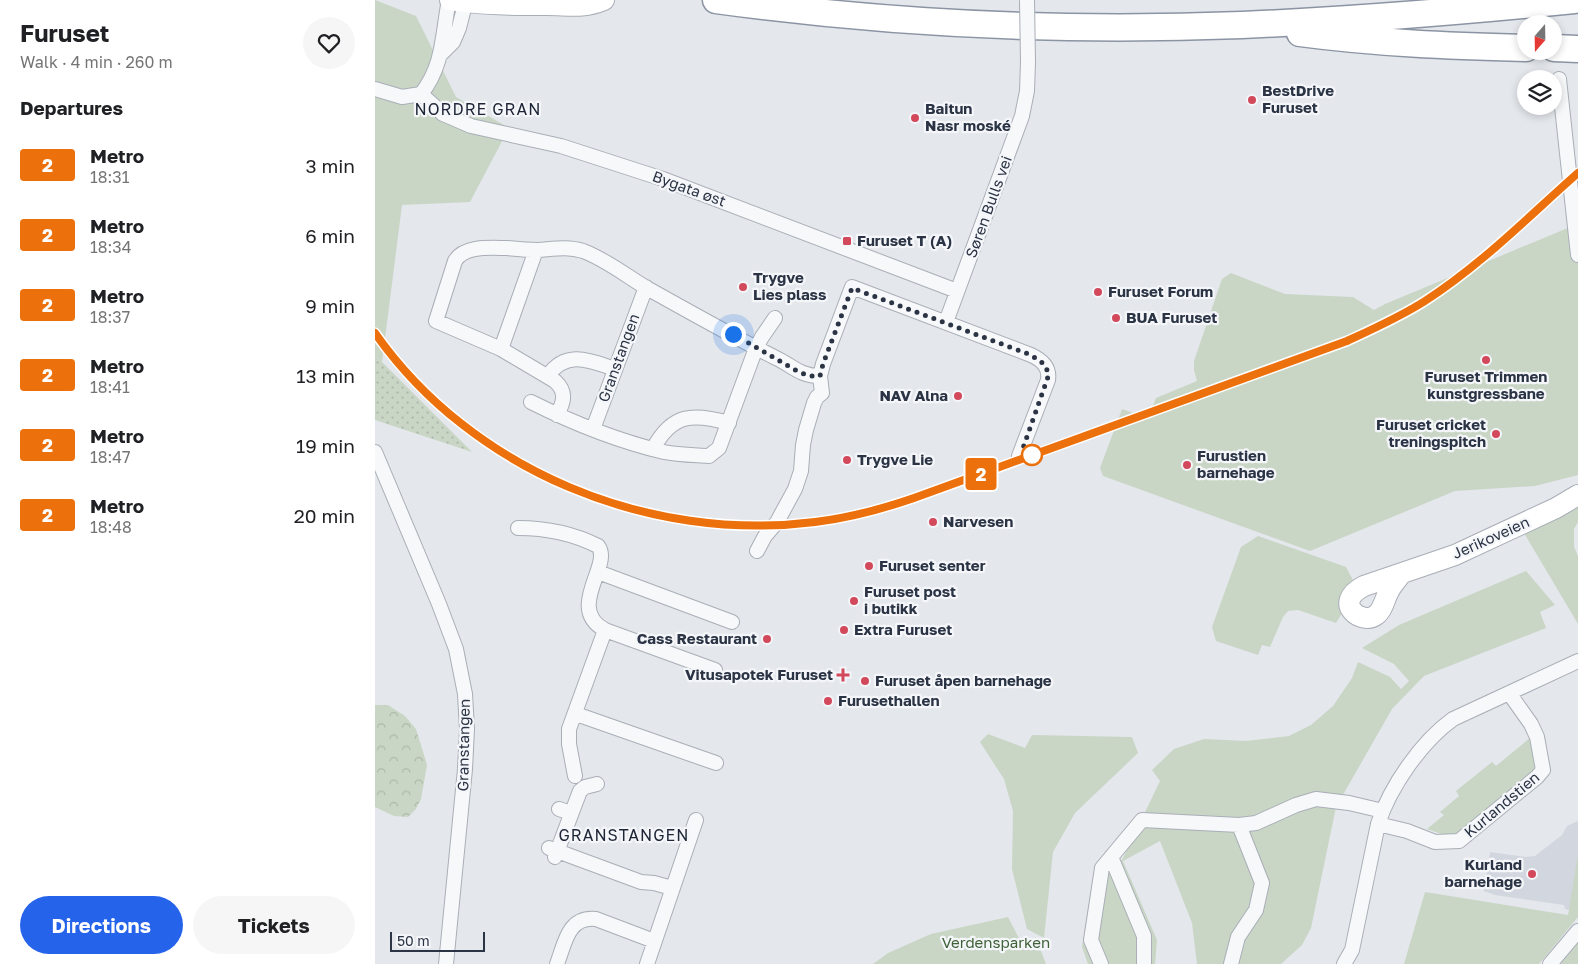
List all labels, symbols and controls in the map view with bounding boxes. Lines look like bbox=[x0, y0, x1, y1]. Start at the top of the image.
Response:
north arrow bbox=[1517, 15, 1563, 60]
map controls bbox=[1517, 15, 1562, 115]
button: heart bbox=[303, 17, 355, 69]
text: Furuset bbox=[20, 18, 109, 47]
text: Walk · 4 min · 260 m bbox=[20, 52, 173, 72]
button: layers bbox=[1517, 70, 1562, 115]
place label: BestDrive Furuset bbox=[1262, 81, 1334, 116]
marker: BestDrive Furuset bbox=[1246, 94, 1258, 106]
text: Departures bbox=[20, 96, 123, 119]
district label: NORDRE GRAN bbox=[415, 99, 541, 119]
place label: Baitun Nasr moské bbox=[925, 99, 1011, 134]
marker: Baitun Nasr moské bbox=[909, 112, 921, 124]
text: Metro bbox=[90, 144, 144, 167]
street label: Søren Bulls vei bbox=[961, 153, 1015, 260]
text: 2 bbox=[42, 154, 53, 176]
text: 3 min bbox=[306, 154, 355, 177]
street label: Bygata øst bbox=[650, 166, 728, 210]
text: 18:31 bbox=[90, 167, 129, 187]
text: Metro bbox=[90, 214, 144, 237]
text: 2 bbox=[42, 224, 53, 246]
text: 6 min bbox=[305, 224, 355, 247]
place label: Furuset T (A) bbox=[857, 231, 952, 249]
marker: Furuset T (A) bbox=[841, 235, 853, 247]
text: 18:34 bbox=[90, 237, 131, 257]
place label: Trygve Lies plass bbox=[753, 268, 826, 303]
marker: Trygve Lies plass bbox=[737, 281, 749, 293]
place label: Furuset Forum bbox=[1108, 282, 1213, 300]
text: Metro bbox=[90, 284, 144, 307]
marker: Furuset Forum bbox=[1092, 286, 1104, 298]
text: 2 bbox=[42, 294, 53, 316]
text: 9 min bbox=[305, 294, 355, 317]
text: 18:37 bbox=[90, 307, 130, 327]
place label: BUA Furuset bbox=[1126, 308, 1217, 326]
street label: Granstangen bbox=[594, 311, 642, 404]
marker: BUA Furuset bbox=[1110, 312, 1122, 324]
your location bbox=[721, 322, 746, 347]
text: Metro bbox=[90, 354, 144, 377]
marker: Furuset Trimmen kunstgressbane bbox=[1480, 354, 1492, 366]
text: 2 bbox=[42, 364, 53, 386]
text: 13 min bbox=[296, 364, 355, 387]
place label: Furuset Trimmen kunstgressbane bbox=[1425, 367, 1547, 402]
text: 18:41 bbox=[90, 377, 130, 397]
place label: NAV Alna bbox=[879, 386, 948, 404]
marker: NAV Alna bbox=[952, 390, 964, 402]
place label: Furuset cricket treningspitch bbox=[1376, 415, 1486, 450]
text: Metro bbox=[90, 424, 144, 447]
marker: Furuset cricket treningspitch bbox=[1490, 428, 1502, 440]
text: 2 bbox=[42, 434, 53, 456]
text: 19 min bbox=[296, 434, 355, 457]
unlabelled marker bbox=[1021, 444, 1043, 466]
place label: Furustien barnehage bbox=[1197, 446, 1275, 481]
text: 18:47 bbox=[90, 447, 131, 467]
place label: Trygve Lie bbox=[857, 450, 933, 468]
marker: Trygve Lie bbox=[841, 454, 853, 466]
line badge: 2 bbox=[965, 458, 997, 490]
marker: Furustien barnehage bbox=[1181, 459, 1193, 471]
text: 2 bbox=[976, 463, 986, 485]
text: Metro bbox=[90, 494, 144, 517]
text: 2 bbox=[42, 504, 53, 526]
text: 20 min bbox=[294, 504, 355, 527]
place label: Narvesen bbox=[943, 512, 1013, 530]
street label: Jerikoveien bbox=[1449, 512, 1532, 562]
marker: Narvesen bbox=[927, 516, 939, 528]
text: 18:48 bbox=[90, 517, 132, 537]
place label: Furuset senter bbox=[879, 556, 986, 574]
marker: Furuset senter bbox=[863, 560, 875, 572]
place label: Furuset post i butikk bbox=[864, 582, 956, 617]
marker: Furuset post i butikk bbox=[848, 595, 860, 607]
place label: Extra Furuset bbox=[854, 620, 952, 638]
marker: Extra Furuset bbox=[838, 624, 850, 636]
place label: Cass Restaurant bbox=[637, 629, 757, 647]
marker: Cass Restaurant bbox=[761, 633, 773, 645]
place label: Vitusapotek Furuset bbox=[685, 665, 833, 683]
marker: Vitusapotek Furuset bbox=[837, 669, 849, 681]
place label: Furuset åpen barnehage bbox=[875, 671, 1052, 689]
marker: Furuset åpen barnehage bbox=[859, 675, 871, 687]
place label: Furusethallen bbox=[838, 691, 939, 709]
marker: Furusethallen bbox=[822, 695, 834, 707]
street label: Granstangen bbox=[453, 698, 473, 792]
street label: Kurlandstien bbox=[1460, 768, 1543, 841]
district label: GRANSTANGEN bbox=[559, 825, 689, 845]
place label: Kurland barnehage bbox=[1444, 855, 1522, 890]
marker: Kurland barnehage bbox=[1526, 868, 1538, 880]
button: Directions bbox=[20, 896, 183, 954]
button: Tickets bbox=[193, 896, 355, 954]
scale bar bbox=[390, 929, 485, 952]
text: 50 m bbox=[397, 932, 430, 949]
park label: Verdensparken bbox=[942, 933, 1050, 951]

